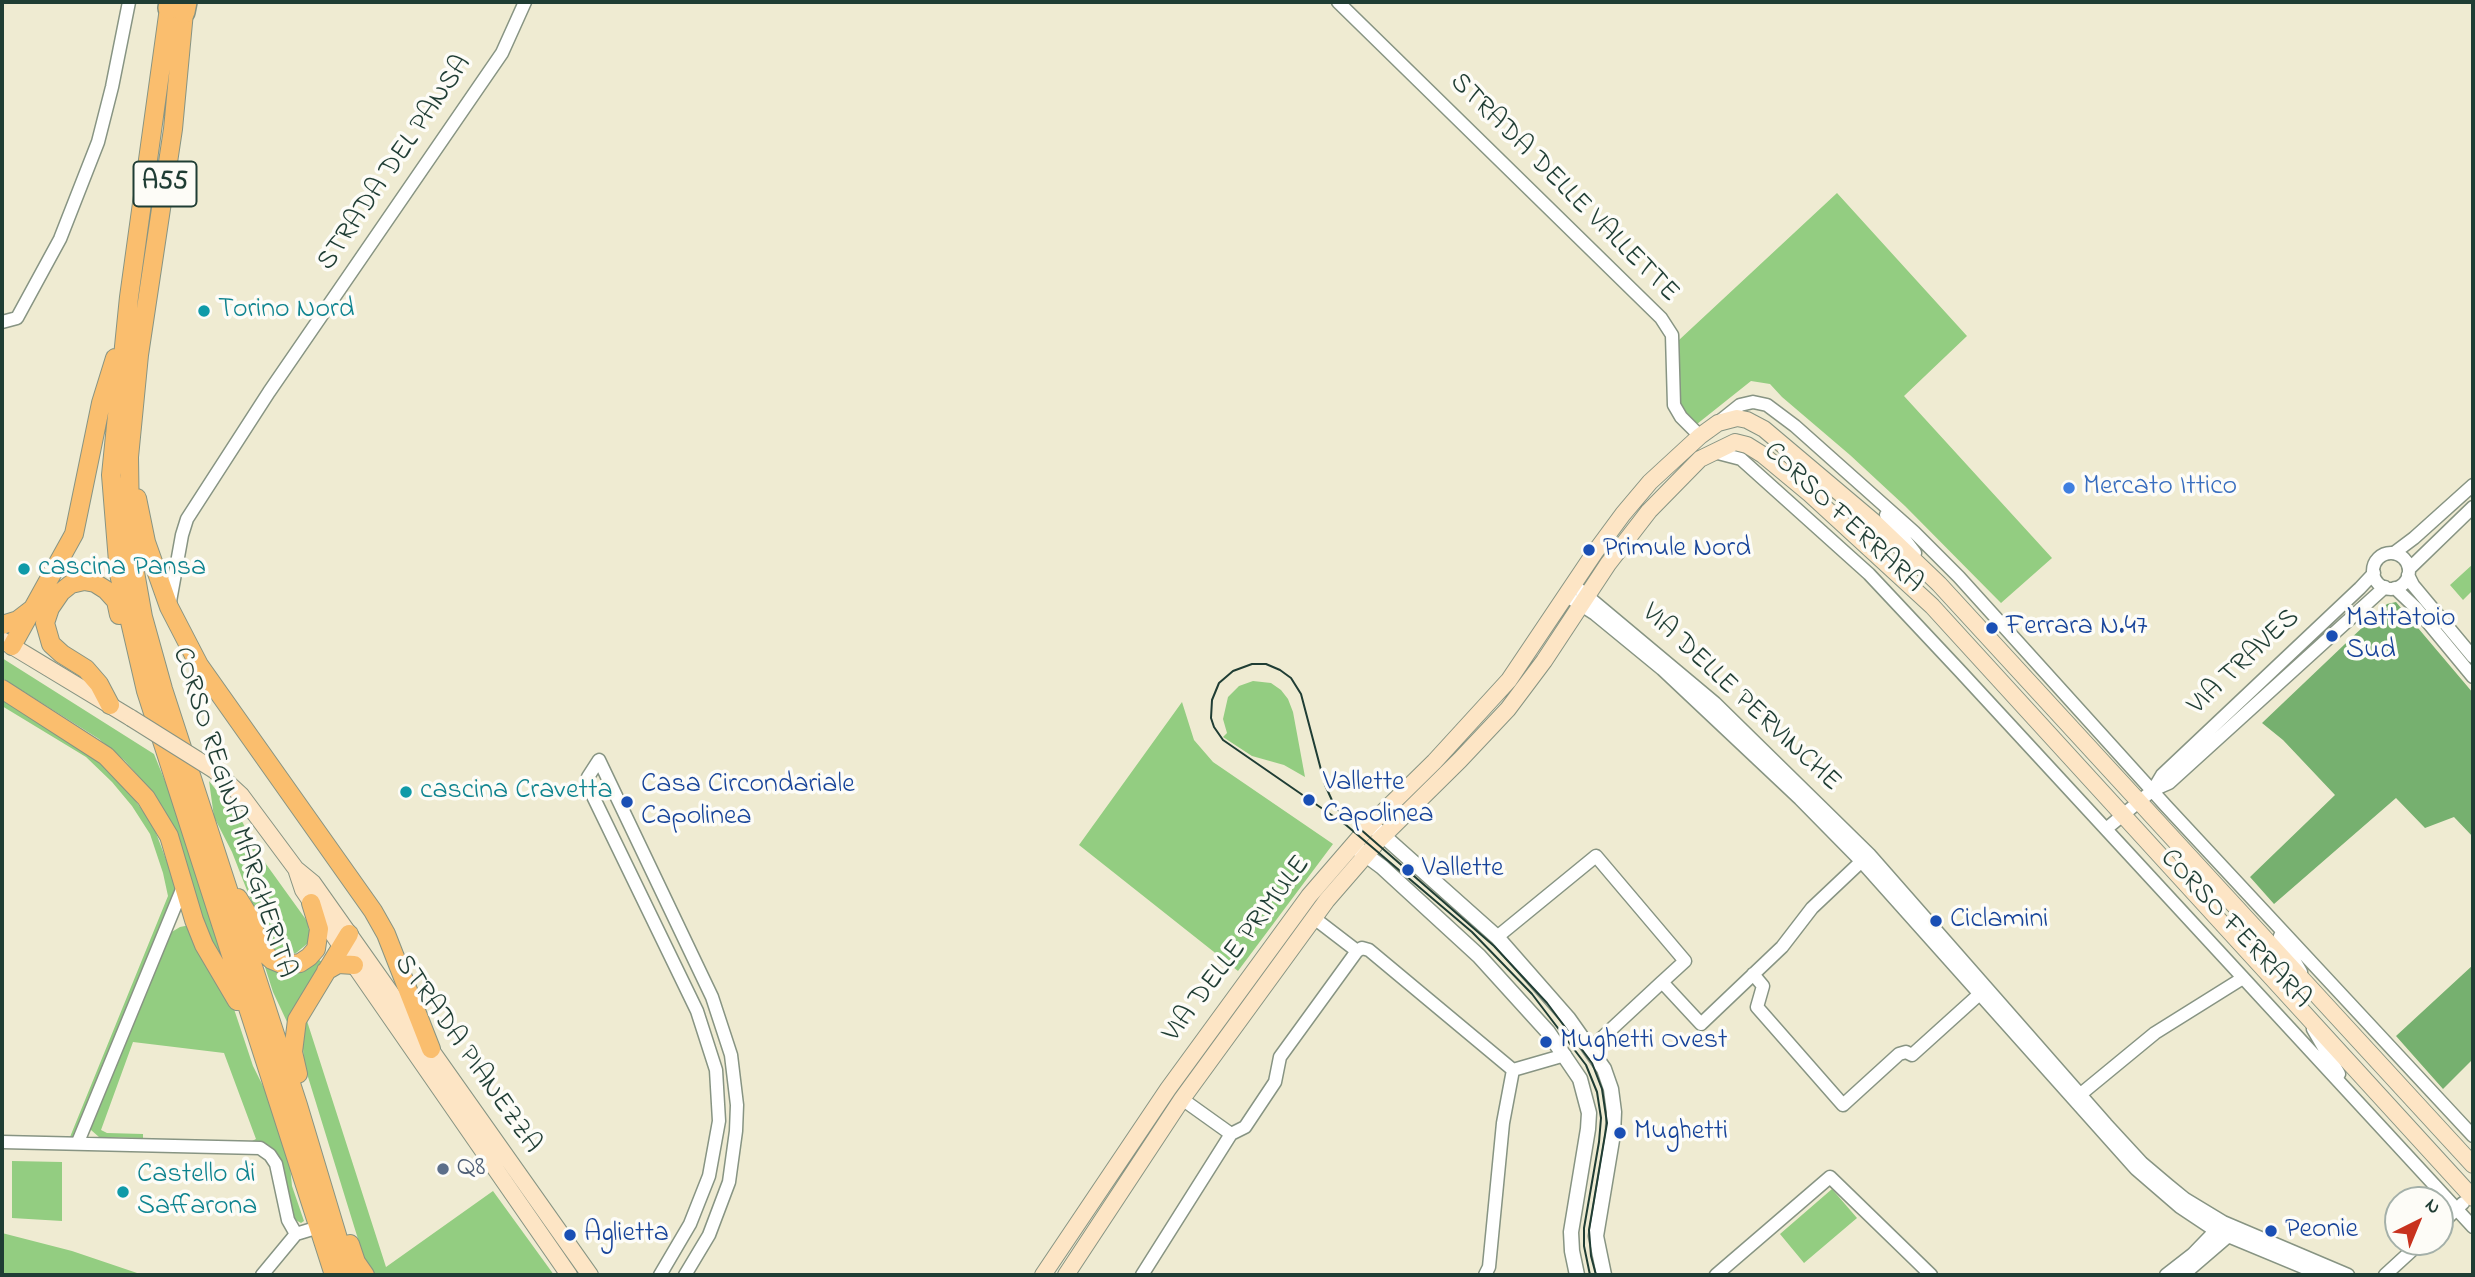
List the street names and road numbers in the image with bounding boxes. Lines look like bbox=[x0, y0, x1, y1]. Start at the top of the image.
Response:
street label: STRADA DEL PANSA bbox=[312, 50, 480, 278]
street label: STRADA DELLE VALLETTE bbox=[1441, 67, 1685, 311]
road number: A55 bbox=[134, 162, 196, 206]
street label: CORSO FERRARA bbox=[1755, 436, 1929, 602]
street label: VIA DELLE PERVINCHE bbox=[1633, 598, 1847, 800]
street label: VIA TRAVES bbox=[2182, 603, 2308, 723]
street label: CORSO REGINA MARGHERITA bbox=[163, 643, 301, 983]
street label: CORSO FERRARA bbox=[2151, 843, 2317, 1017]
street label: VIA DELLE PRIMULE bbox=[1157, 850, 1319, 1050]
street label: STRADA PIANEZZA bbox=[385, 949, 547, 1161]

